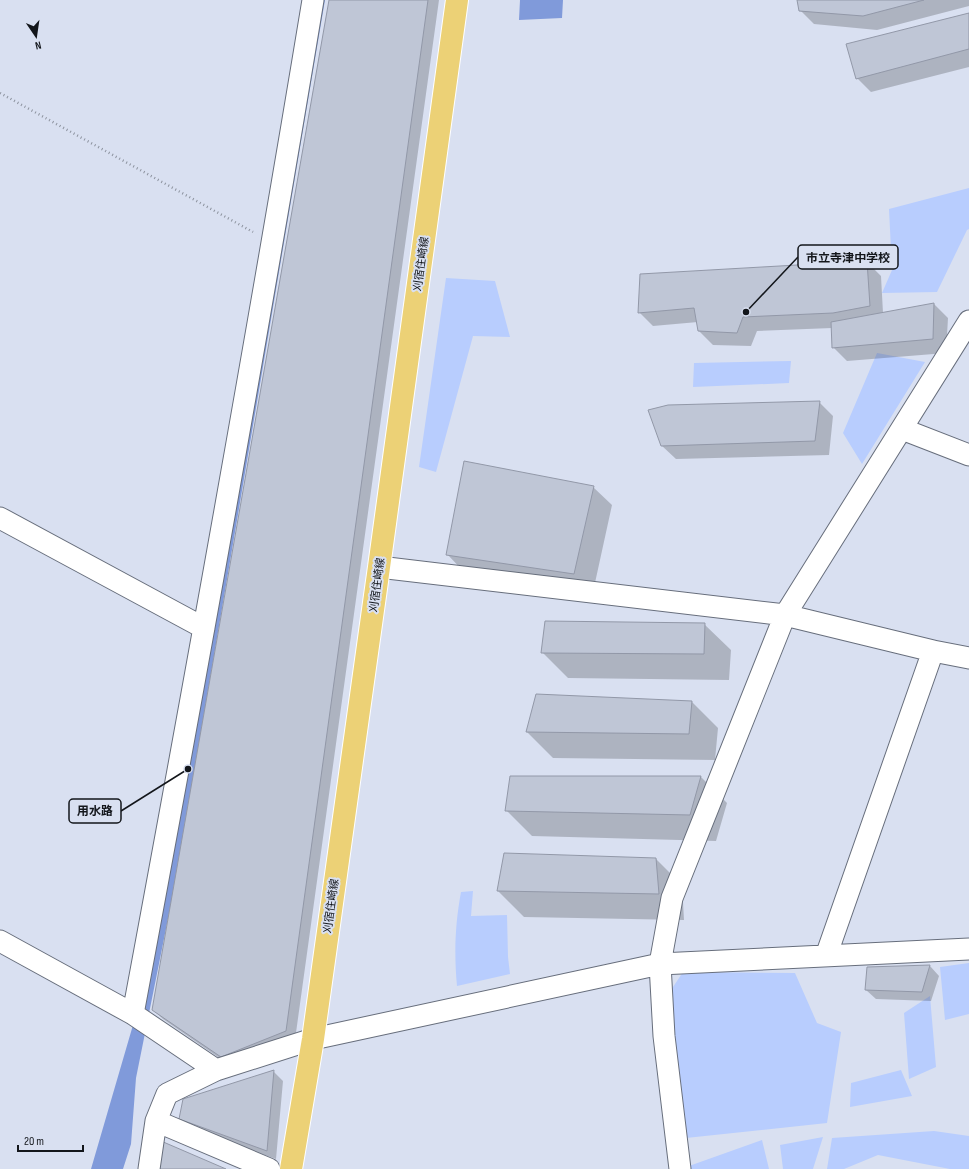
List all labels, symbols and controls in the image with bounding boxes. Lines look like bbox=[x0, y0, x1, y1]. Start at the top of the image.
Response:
north arrow bbox=[16, 16, 56, 56]
text: N bbox=[34, 38, 42, 52]
street label: 刈宿住崎線 bbox=[411, 236, 431, 292]
callout: 市立寺津中学校 bbox=[798, 245, 898, 269]
text: 市立寺津中学校 bbox=[806, 251, 890, 266]
street label: 刈宿住崎線 bbox=[367, 557, 387, 613]
callout: 用水路 bbox=[69, 799, 121, 823]
text: 用水路 bbox=[77, 804, 113, 819]
street label: 刈宿住崎線 bbox=[321, 878, 341, 934]
scale bar bbox=[18, 1127, 83, 1153]
text: 20 m bbox=[24, 1134, 44, 1149]

